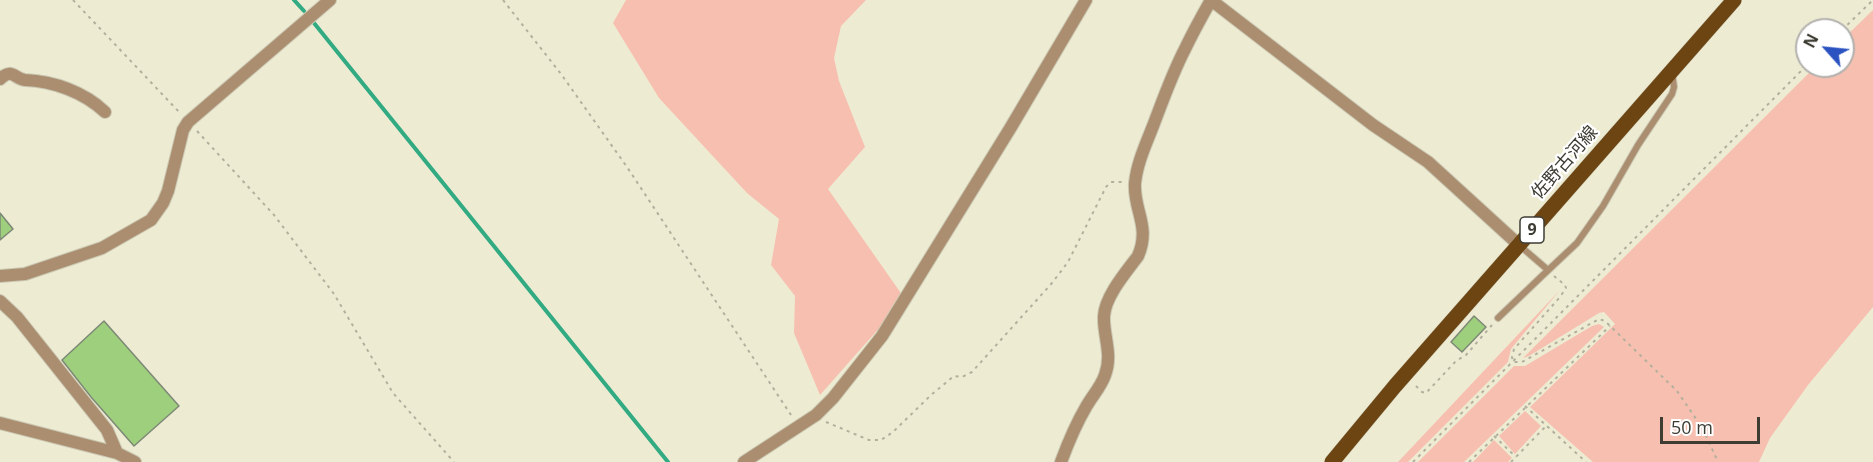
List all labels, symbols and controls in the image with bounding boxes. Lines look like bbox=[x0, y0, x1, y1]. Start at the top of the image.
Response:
north arrow bbox=[1795, 18, 1855, 78]
text: N bbox=[1798, 30, 1823, 52]
street label: 佐野古河線 bbox=[1527, 122, 1603, 204]
road number: 9 bbox=[1520, 217, 1544, 243]
scale bar bbox=[1663, 405, 1764, 443]
text: 50 m bbox=[1671, 415, 1713, 439]

